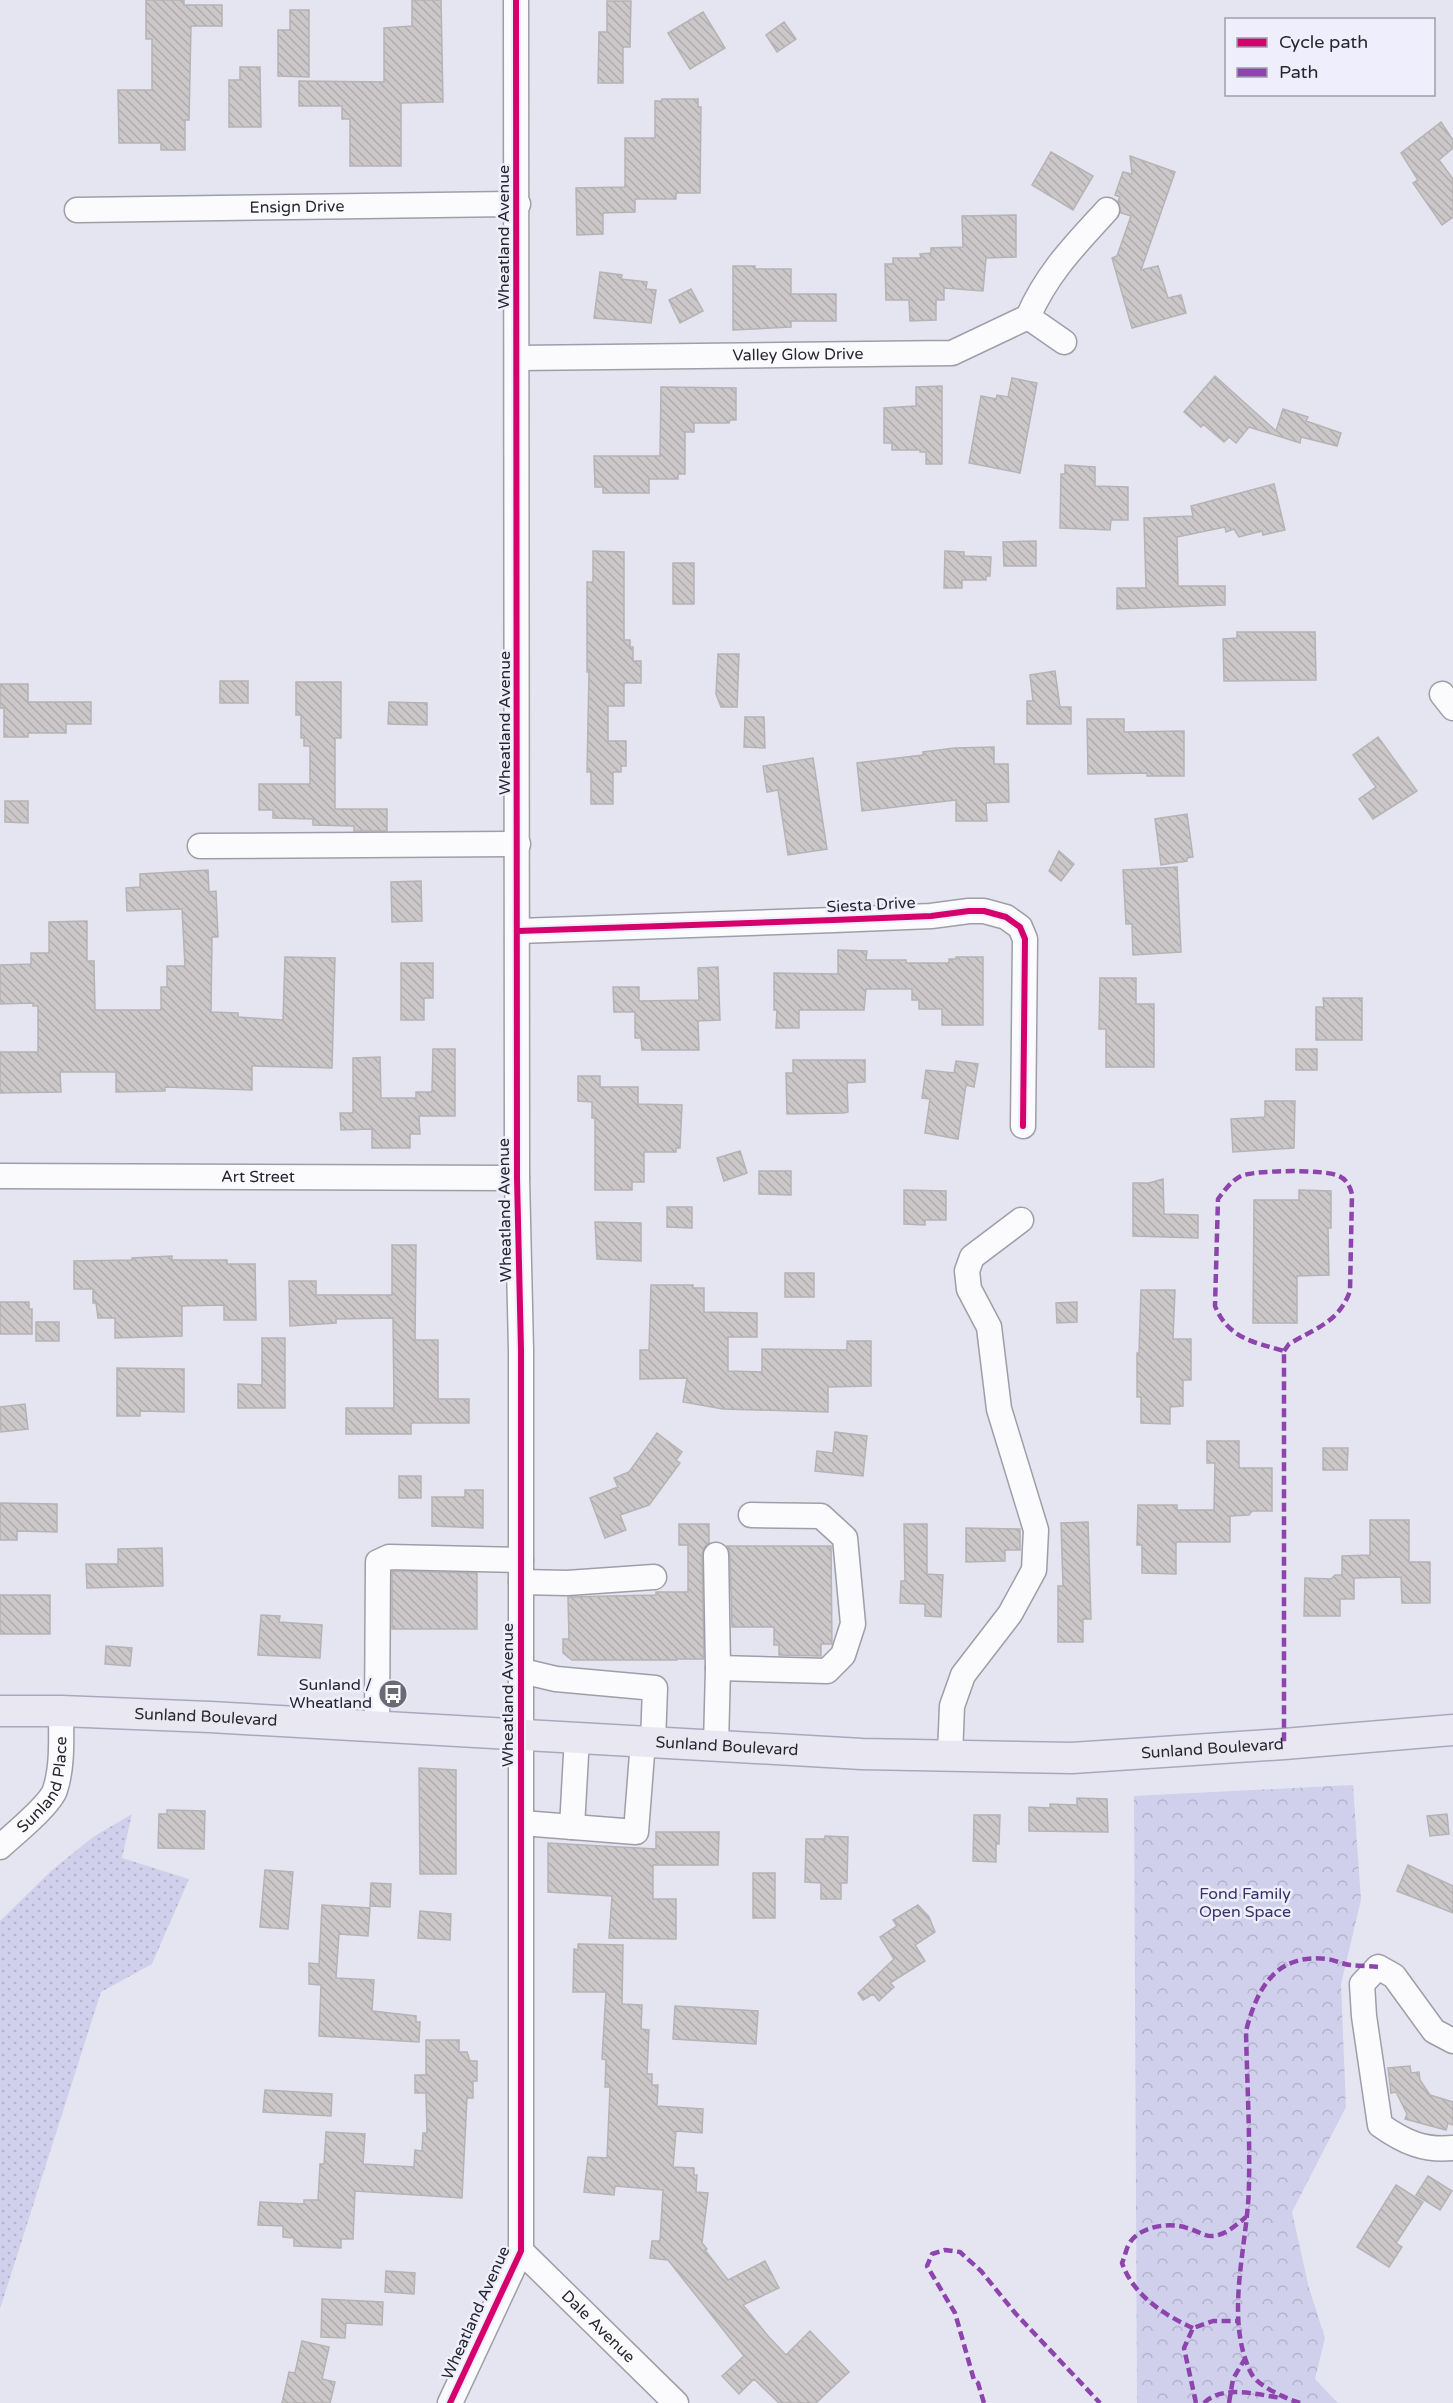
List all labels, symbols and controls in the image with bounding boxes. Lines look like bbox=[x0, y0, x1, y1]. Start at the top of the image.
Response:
legend bbox=[1225, 18, 1435, 96]
text: Cycle path bbox=[1279, 31, 1368, 53]
text: Path bbox=[1279, 61, 1318, 83]
street label: Wheatland Avenue bbox=[494, 165, 514, 309]
street label: Ensign Drive bbox=[249, 196, 345, 218]
street label: Valley Glow Drive bbox=[732, 344, 864, 366]
street label: Wheatland Avenue bbox=[495, 651, 515, 795]
street label: Siesta Drive bbox=[826, 893, 916, 917]
street label: Wheatland Avenue bbox=[494, 1138, 516, 1282]
street label: Art Street bbox=[221, 1167, 295, 1187]
street label: Wheatland Avenue bbox=[498, 1623, 518, 1767]
place label: Sunland / Wheatland bbox=[289, 1675, 372, 1713]
bus stop icon: Sunland / Wheatland bbox=[377, 1678, 409, 1710]
street label: Sunland Boulevard bbox=[134, 1704, 278, 1731]
street label: Sunland Boulevard bbox=[655, 1732, 799, 1760]
street label: Sunland Boulevard bbox=[1140, 1734, 1285, 1763]
street label: Sunland Place bbox=[13, 1736, 71, 1837]
park label: Fond Family Open Space bbox=[1199, 1884, 1291, 1922]
street label: Wheatland Avenue bbox=[438, 2243, 514, 2383]
street label: Dale Avenue bbox=[557, 2286, 639, 2367]

